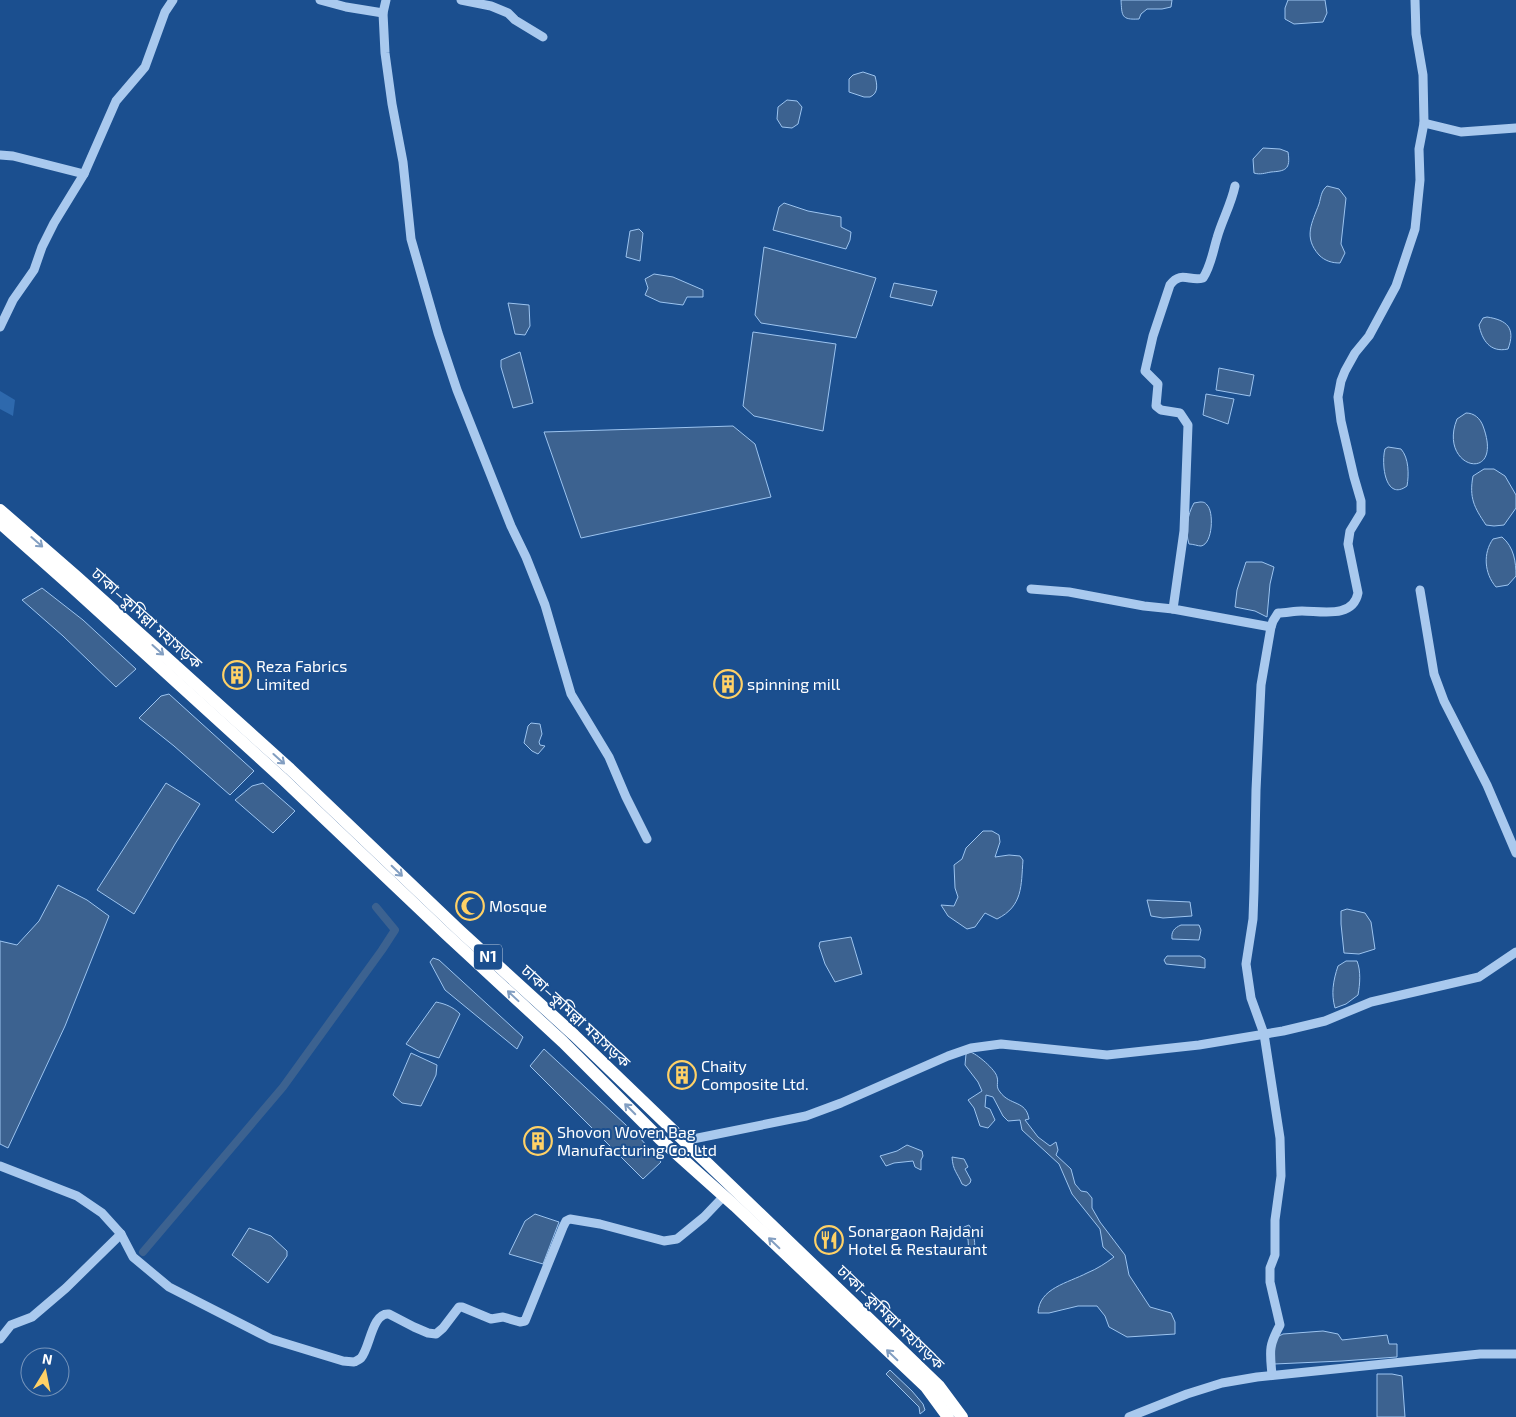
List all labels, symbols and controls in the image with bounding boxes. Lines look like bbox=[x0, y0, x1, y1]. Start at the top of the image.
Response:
one-way arrow bbox=[30, 536, 43, 547]
street label: ঢাকা–কুমিল্লা মহাসড়ক bbox=[87, 562, 207, 674]
one-way arrow bbox=[152, 644, 165, 656]
place label: Reza Fabrics Limited bbox=[256, 656, 347, 693]
building icon: Reza Fabrics Limited bbox=[222, 660, 252, 690]
building icon: spinning mill bbox=[713, 669, 743, 699]
place label: spinning mill bbox=[747, 674, 840, 693]
one-way arrow bbox=[272, 753, 285, 765]
one-way arrow bbox=[390, 865, 403, 877]
mosque icon: Mosque bbox=[455, 891, 485, 921]
place label: Mosque bbox=[489, 896, 547, 915]
road number: N1 bbox=[474, 944, 502, 970]
street label: ঢাকা–কুমিল্লা মহাসড়ক bbox=[517, 960, 636, 1072]
one-way arrow bbox=[507, 990, 520, 1002]
place label: Chaity Composite Ltd. bbox=[701, 1056, 809, 1093]
building icon: Chaity Composite Ltd. bbox=[667, 1060, 697, 1090]
one-way arrow bbox=[624, 1102, 636, 1115]
place label: Shovon Woven Bag Manufacturing Co. Ltd bbox=[557, 1122, 717, 1159]
building icon: Shovon Woven Bag Manufacturing Co. Ltd bbox=[523, 1126, 553, 1156]
place label: Sonargaon Rajdani Hotel & Restaurant bbox=[848, 1221, 987, 1258]
restaurant icon: Sonargaon Rajdani Hotel & Restaurant bbox=[814, 1225, 844, 1255]
one-way arrow bbox=[768, 1237, 780, 1250]
street label: ঢাকা–কুমিল্লা মহাসড়ক bbox=[832, 1260, 950, 1374]
north arrow bbox=[20, 1347, 70, 1397]
text: N bbox=[41, 1349, 54, 1368]
one-way arrow bbox=[886, 1349, 899, 1361]

